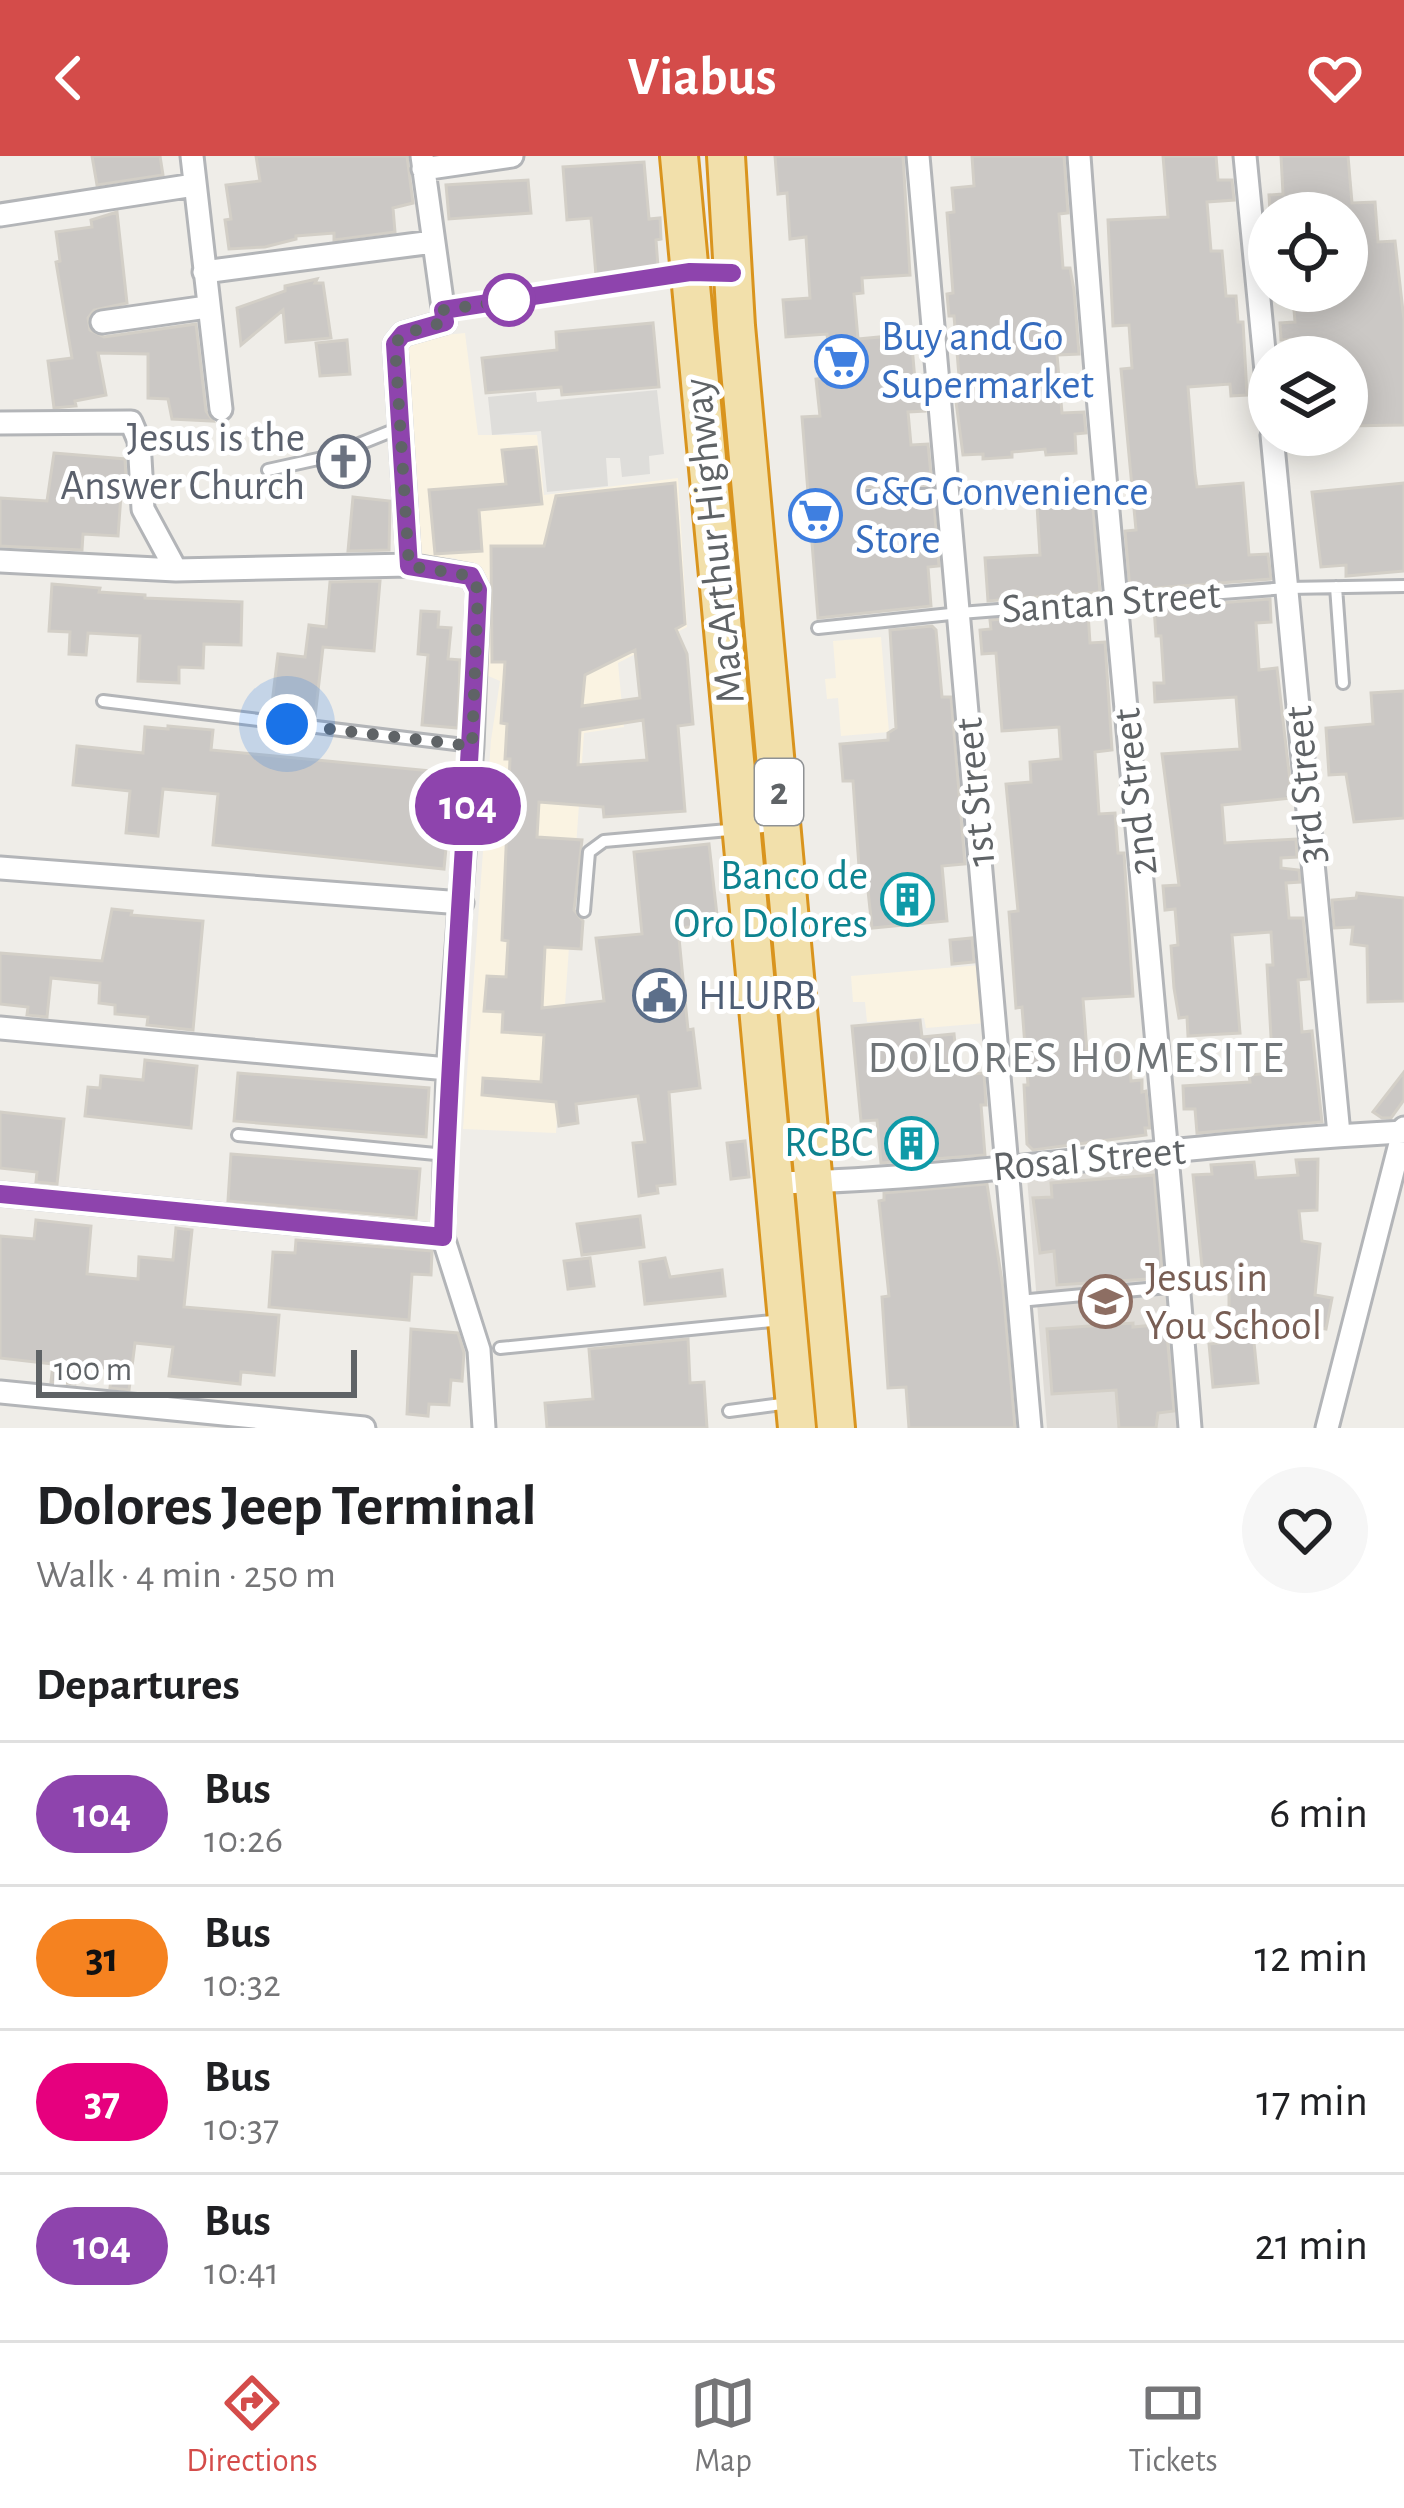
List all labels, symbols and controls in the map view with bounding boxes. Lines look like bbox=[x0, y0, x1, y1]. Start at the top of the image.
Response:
icon: back bbox=[36, 45, 102, 111]
icon: heart bbox=[1302, 45, 1368, 111]
text: Viabus bbox=[628, 51, 776, 105]
map controls bbox=[1248, 192, 1368, 456]
button: locate bbox=[1248, 192, 1368, 312]
unlabelled marker bbox=[484, 275, 534, 325]
place label: Buy and Go Supermarket bbox=[881, 316, 1094, 406]
supermarket icon: Buy and Go Supermarket bbox=[814, 333, 870, 389]
button: layers bbox=[1248, 336, 1368, 456]
street label: MacArthur Highway bbox=[676, 376, 752, 706]
place label: Jesus is the Answer Church bbox=[60, 417, 305, 507]
church icon: Jesus is the Answer Church bbox=[316, 434, 372, 490]
place label: G&G Convenience Store bbox=[855, 471, 1149, 561]
supermarket icon: G&G Convenience Store bbox=[788, 488, 844, 544]
street label: Santan Street bbox=[1000, 573, 1222, 631]
your location bbox=[257, 694, 317, 754]
street label: 3rd Street bbox=[1277, 704, 1333, 866]
street label: 2nd Street bbox=[1105, 706, 1165, 878]
street label: 1st Street bbox=[948, 716, 1002, 868]
road number: 2 bbox=[755, 759, 803, 825]
line badge: 104 bbox=[399, 767, 537, 845]
text: 104 bbox=[439, 785, 497, 827]
place label: Banco de Oro Dolores bbox=[673, 855, 868, 945]
building icon: Banco de Oro Dolores bbox=[879, 872, 935, 928]
public building icon: HLURB bbox=[631, 968, 687, 1024]
place label: HLURB bbox=[698, 975, 816, 1017]
district label: DOLORES HOMESITE bbox=[868, 1036, 1286, 1081]
building icon: RCBC bbox=[884, 1115, 940, 1171]
place label: RCBC bbox=[784, 1122, 873, 1164]
street label: Rosal Street bbox=[991, 1130, 1187, 1188]
place label: Jesus in You School bbox=[1145, 1257, 1322, 1347]
school or university icon: Jesus in You School bbox=[1078, 1274, 1134, 1330]
scale bar bbox=[36, 1344, 357, 1397]
text: 100 m bbox=[54, 1354, 132, 1387]
button: heart bbox=[1242, 1467, 1368, 1593]
text: Dolores Jeep Terminal bbox=[36, 1478, 536, 1535]
text: Walk · 4 min · 250 m bbox=[36, 1556, 336, 1595]
text: Departures bbox=[36, 1663, 240, 1708]
text: Bus bbox=[204, 1767, 271, 1812]
text: 6 min bbox=[1269, 1791, 1368, 1836]
text: 104 bbox=[73, 1793, 131, 1835]
text: 10:26 bbox=[204, 1821, 283, 1860]
text: Bus bbox=[204, 1911, 271, 1956]
text: 12 min bbox=[1255, 1935, 1368, 1980]
text: 31 bbox=[85, 1937, 119, 1979]
text: 10:32 bbox=[204, 1965, 281, 2004]
text: Bus bbox=[204, 2055, 271, 2100]
text: 17 min bbox=[1256, 2079, 1368, 2124]
text: 37 bbox=[84, 2081, 120, 2123]
text: 10:37 bbox=[204, 2109, 279, 2148]
text: Bus bbox=[204, 2199, 271, 2244]
text: 21 min bbox=[1255, 2223, 1368, 2268]
text: 104 bbox=[73, 2225, 131, 2267]
text: 10:41 bbox=[204, 2253, 279, 2292]
tab: Directions bbox=[186, 2370, 318, 2482]
tab: Map bbox=[690, 2370, 756, 2482]
tab: Tickets bbox=[1128, 2370, 1218, 2482]

